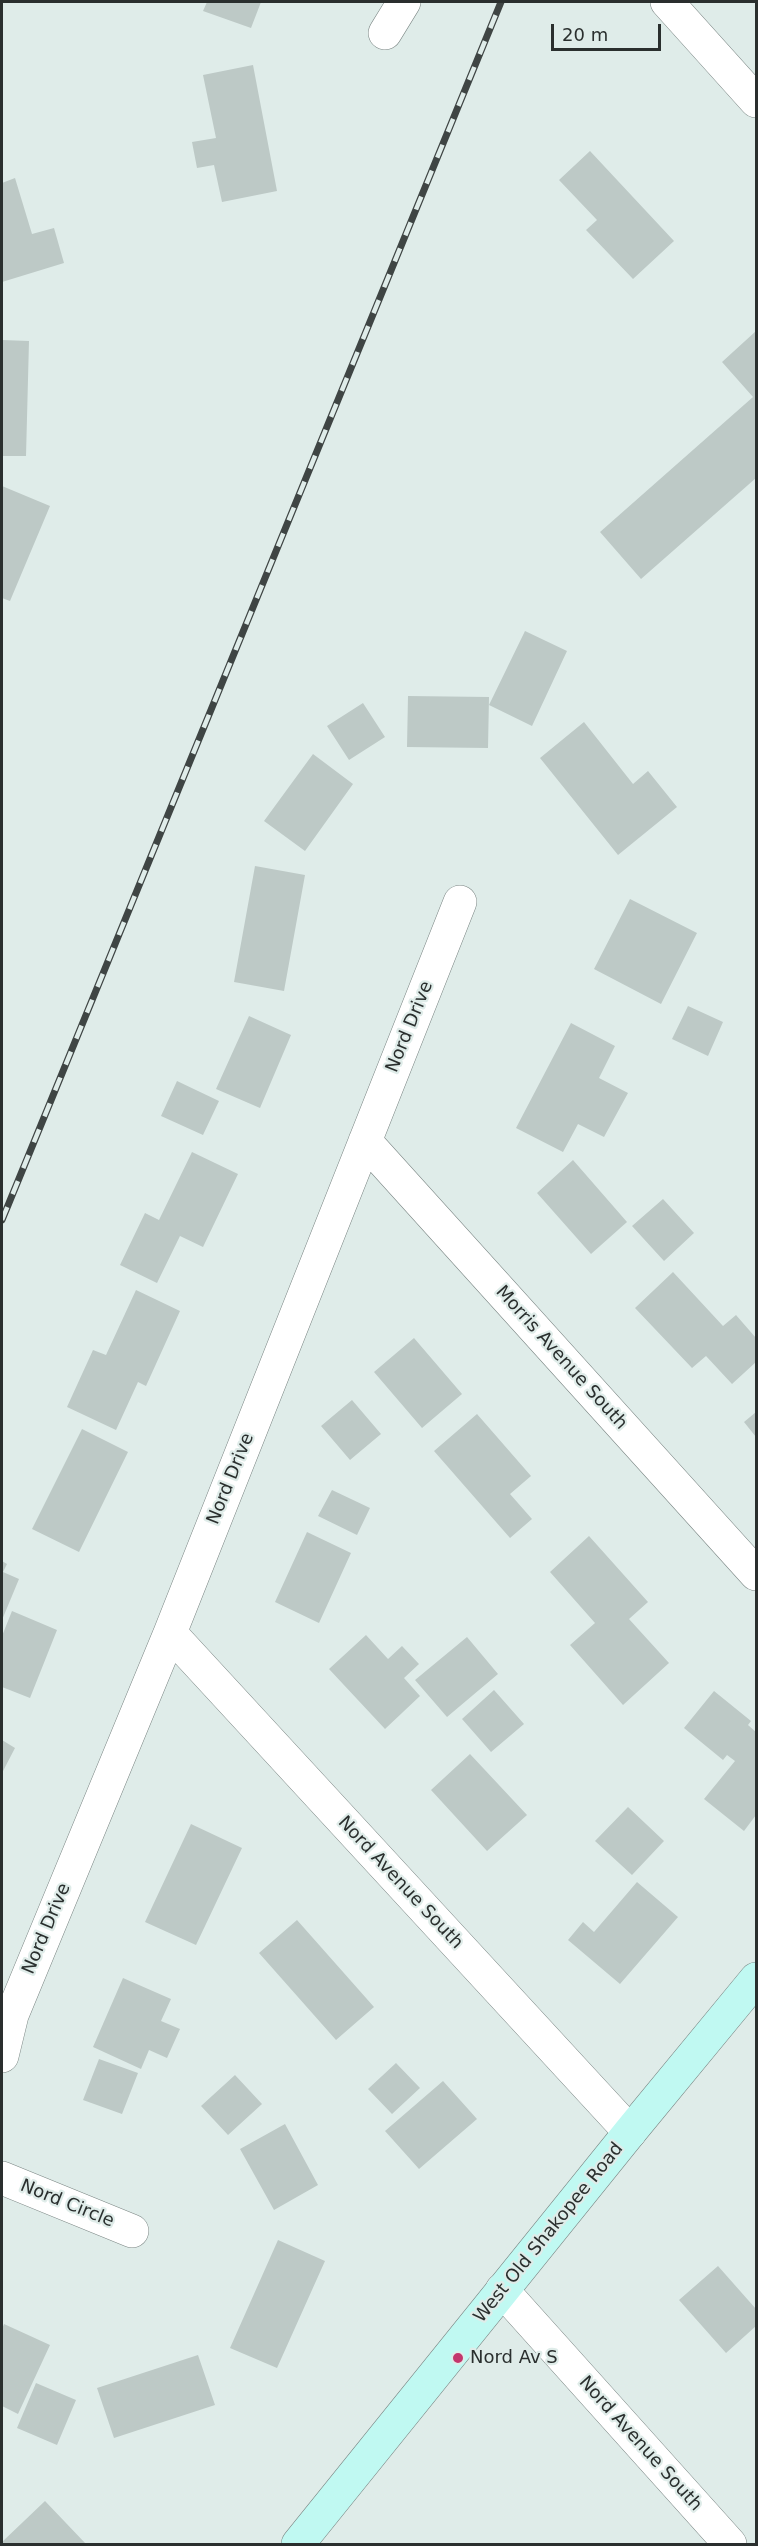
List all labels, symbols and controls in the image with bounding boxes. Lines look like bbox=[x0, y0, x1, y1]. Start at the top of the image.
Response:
scale bar bbox=[554, 12, 664, 50]
text: 20 m bbox=[562, 24, 608, 45]
street label: Nord Drive bbox=[382, 978, 438, 1076]
street label: Morris Avenue South bbox=[491, 1282, 631, 1434]
street label: Nord Drive bbox=[203, 1430, 259, 1528]
street label: Nord Avenue South bbox=[333, 1812, 467, 1954]
street label: Nord Drive bbox=[18, 1880, 76, 1978]
street label: West Old Shakopee Road bbox=[470, 2139, 628, 2327]
street label: Nord Circle bbox=[17, 2175, 117, 2233]
place label: Nord Av S bbox=[470, 2347, 558, 2369]
marker: Nord Av S bbox=[451, 2351, 465, 2365]
street label: Nord Avenue South bbox=[574, 2372, 706, 2516]

